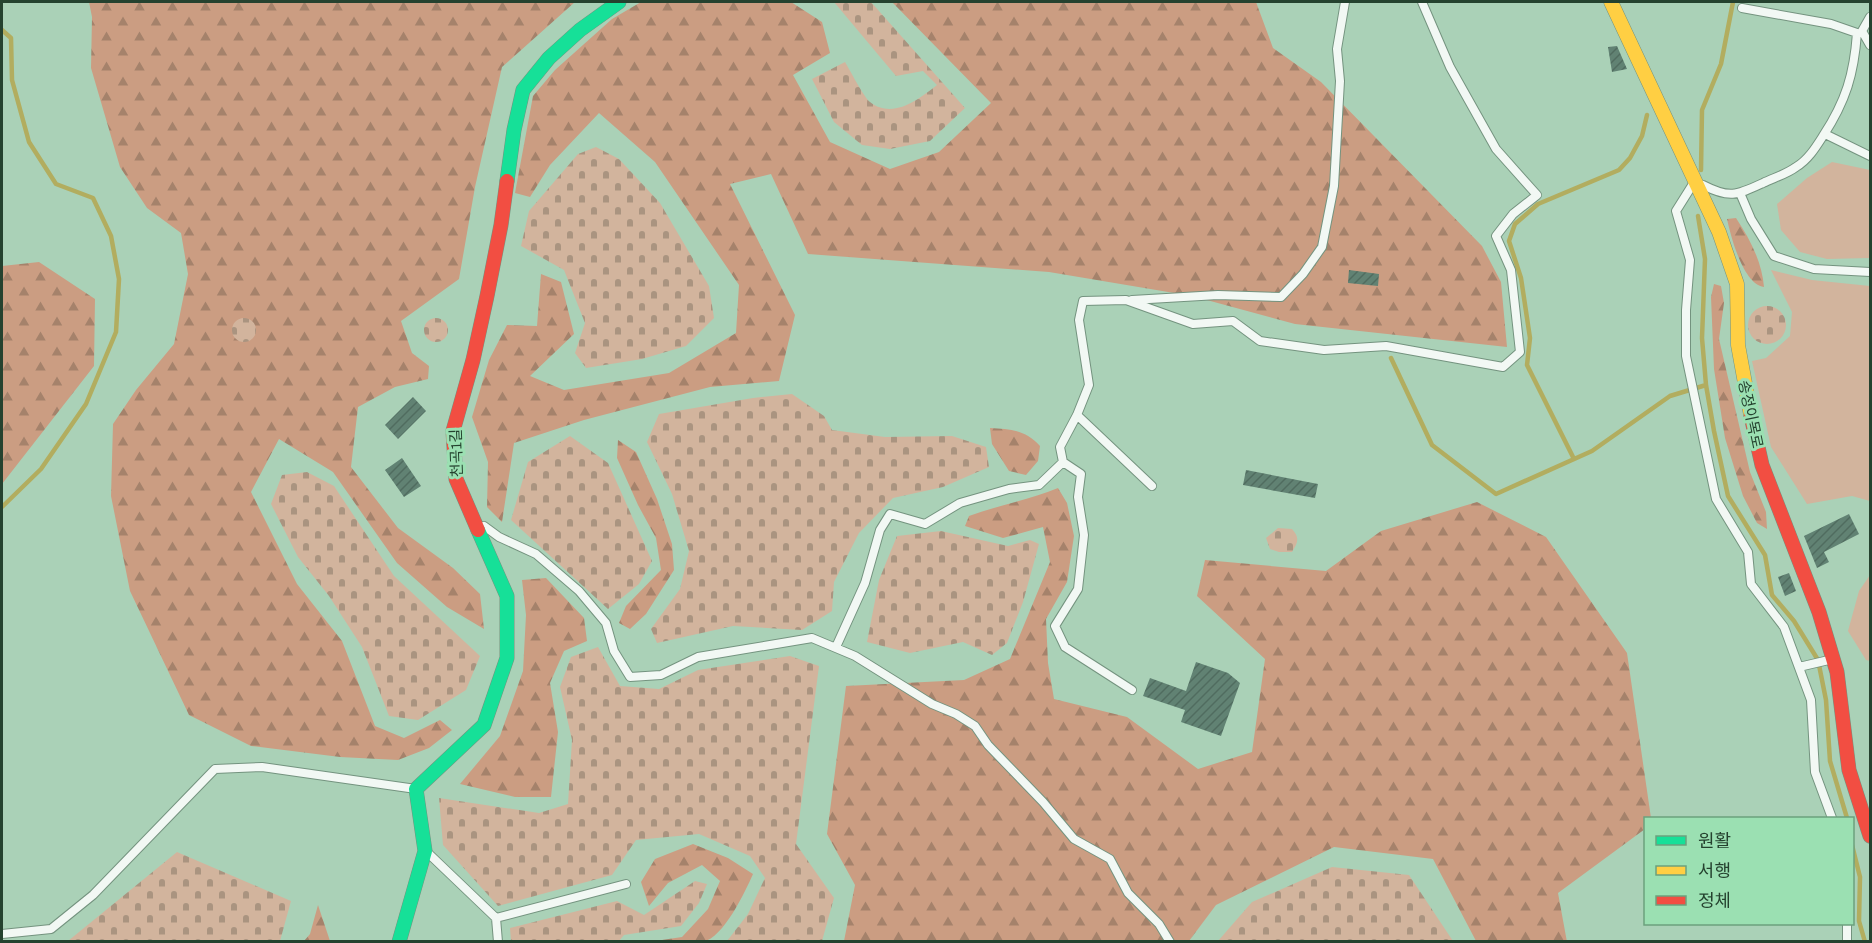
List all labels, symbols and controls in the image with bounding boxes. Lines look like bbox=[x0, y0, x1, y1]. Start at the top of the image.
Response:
street label: 송정이목로 bbox=[1734, 378, 1768, 450]
street label: 천곡1길 bbox=[445, 429, 467, 477]
legend bbox=[1644, 817, 1854, 925]
text: 원활 bbox=[1698, 828, 1731, 853]
text: 서행 bbox=[1698, 858, 1731, 883]
text: 정체 bbox=[1698, 888, 1731, 913]

